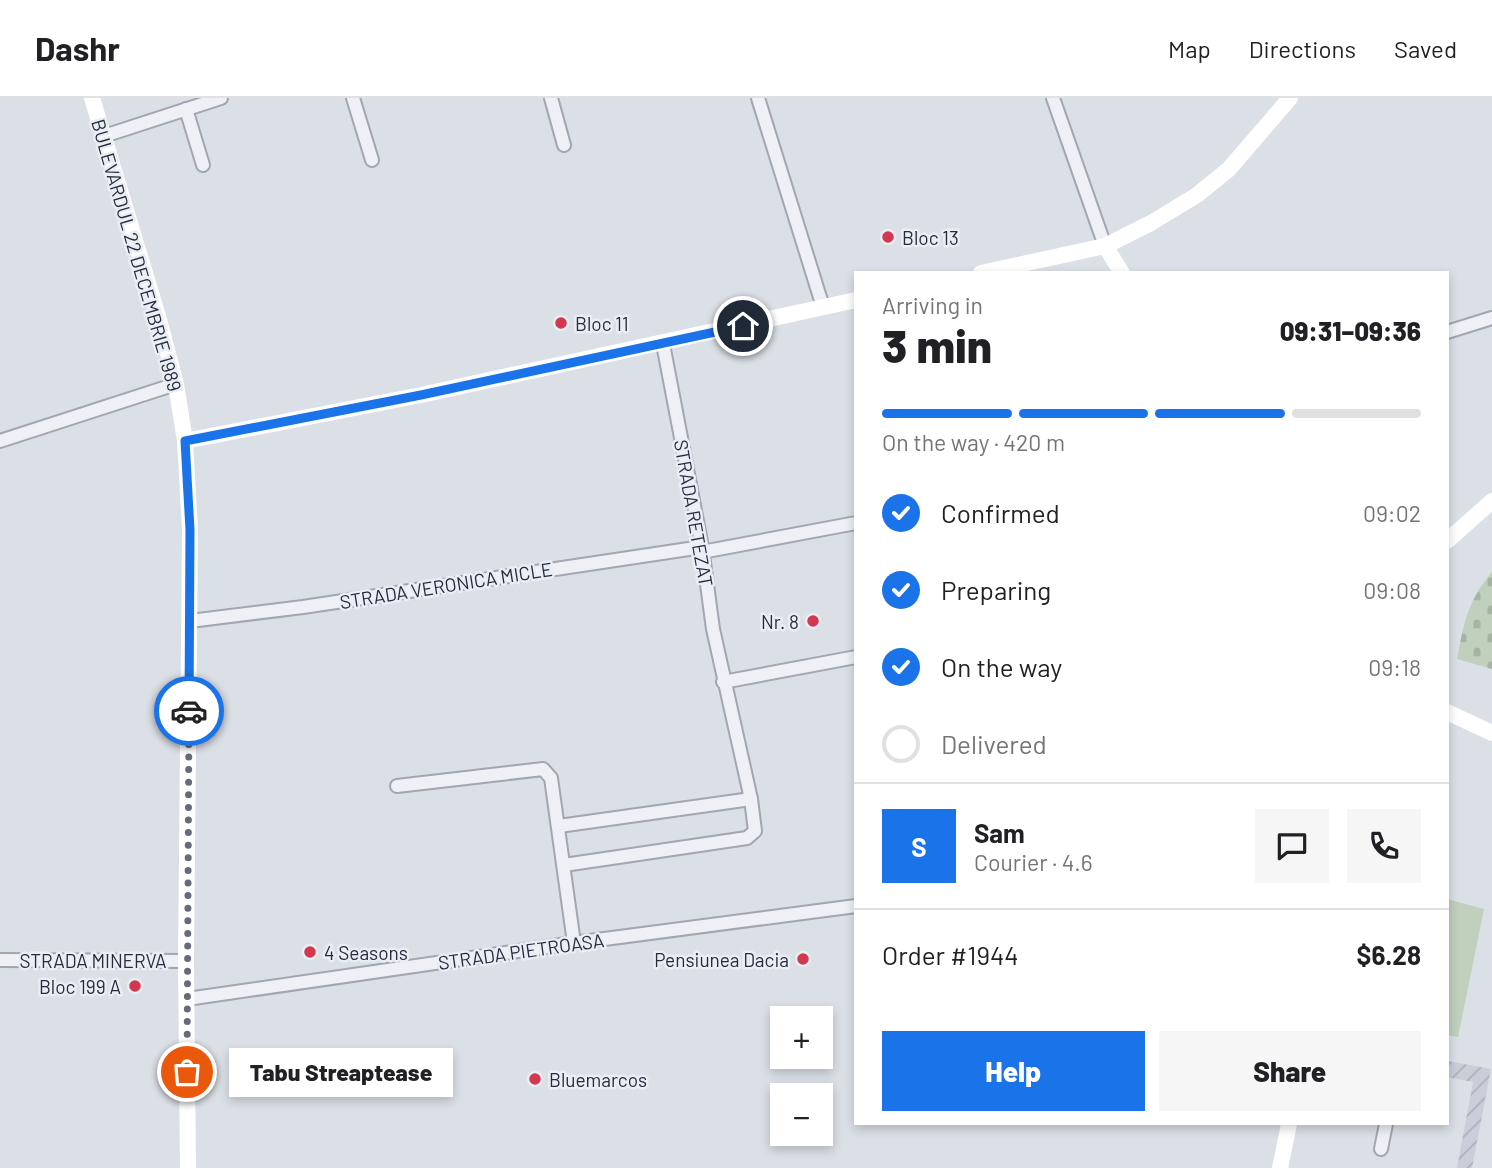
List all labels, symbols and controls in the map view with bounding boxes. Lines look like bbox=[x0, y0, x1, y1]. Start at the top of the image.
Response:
text: Dashr bbox=[35, 28, 120, 68]
text: Map bbox=[1168, 34, 1211, 63]
text: Directions bbox=[1249, 34, 1356, 63]
text: Saved bbox=[1394, 34, 1457, 63]
street label: BULEVARDUL 22 DECEMBRIE 1989 bbox=[87, 116, 187, 394]
place label: Bloc 13 bbox=[902, 226, 959, 249]
marker: Bloc 13 bbox=[880, 229, 896, 245]
text: Arriving in bbox=[882, 291, 983, 319]
pin bbox=[713, 296, 773, 356]
icon: home bbox=[724, 307, 762, 345]
place label: Bloc 11 bbox=[575, 312, 629, 335]
marker: Bloc 11 bbox=[553, 315, 569, 331]
text: 09:31–09:36 bbox=[1280, 315, 1421, 346]
text: 3 min bbox=[882, 317, 992, 372]
text: On the way · 420 m bbox=[882, 428, 1065, 456]
street label: STRADA RETEZAT bbox=[670, 438, 718, 588]
icon: check bbox=[882, 494, 920, 532]
text: Confirmed bbox=[941, 497, 1060, 528]
text: 09:02 bbox=[1363, 499, 1421, 527]
street label: STRADA VERONICA MICLE bbox=[338, 557, 554, 613]
icon: check bbox=[882, 571, 920, 609]
text: Preparing bbox=[941, 574, 1051, 605]
text: 09:08 bbox=[1363, 576, 1421, 604]
place label: Nr. 8 bbox=[761, 610, 799, 633]
marker: Nr. 8 bbox=[805, 613, 821, 629]
icon: check bbox=[882, 648, 920, 686]
text: On the way bbox=[941, 651, 1062, 682]
text: 09:18 bbox=[1368, 653, 1421, 681]
courier bbox=[154, 676, 224, 746]
icon: car bbox=[170, 692, 208, 730]
text: Delivered bbox=[941, 728, 1047, 759]
button: chat bbox=[1255, 809, 1329, 883]
button: phone bbox=[1347, 809, 1421, 883]
text: Sam bbox=[974, 817, 1025, 848]
text: S bbox=[911, 831, 927, 862]
text: Courier · 4.6 bbox=[974, 848, 1093, 876]
street label: STRADA PIETROASA bbox=[437, 928, 605, 974]
text: Order #1944 bbox=[882, 939, 1019, 970]
text: $6.28 bbox=[1357, 939, 1421, 970]
place label: 4 Seasons bbox=[324, 941, 408, 964]
marker: 4 Seasons bbox=[302, 944, 318, 960]
place label: Pensiunea Dacia bbox=[654, 948, 789, 971]
street label: STRADA MINERVA bbox=[19, 949, 167, 972]
marker: Pensiunea Dacia bbox=[795, 951, 811, 967]
place label: Bloc 199 A bbox=[39, 975, 121, 998]
marker: Bloc 199 A bbox=[127, 978, 143, 994]
map controls bbox=[770, 1006, 833, 1146]
button: + bbox=[770, 1006, 833, 1069]
button: Help bbox=[882, 1031, 1145, 1111]
button: Share bbox=[1159, 1031, 1421, 1111]
pin bbox=[157, 1042, 217, 1102]
callout: Tabu Streaptease bbox=[229, 1048, 453, 1096]
icon: bag bbox=[168, 1053, 206, 1091]
text: Tabu Streaptease bbox=[250, 1058, 432, 1086]
place label: Bluemarcos bbox=[549, 1068, 647, 1091]
marker: Bluemarcos bbox=[527, 1071, 543, 1087]
button: − bbox=[770, 1083, 833, 1146]

